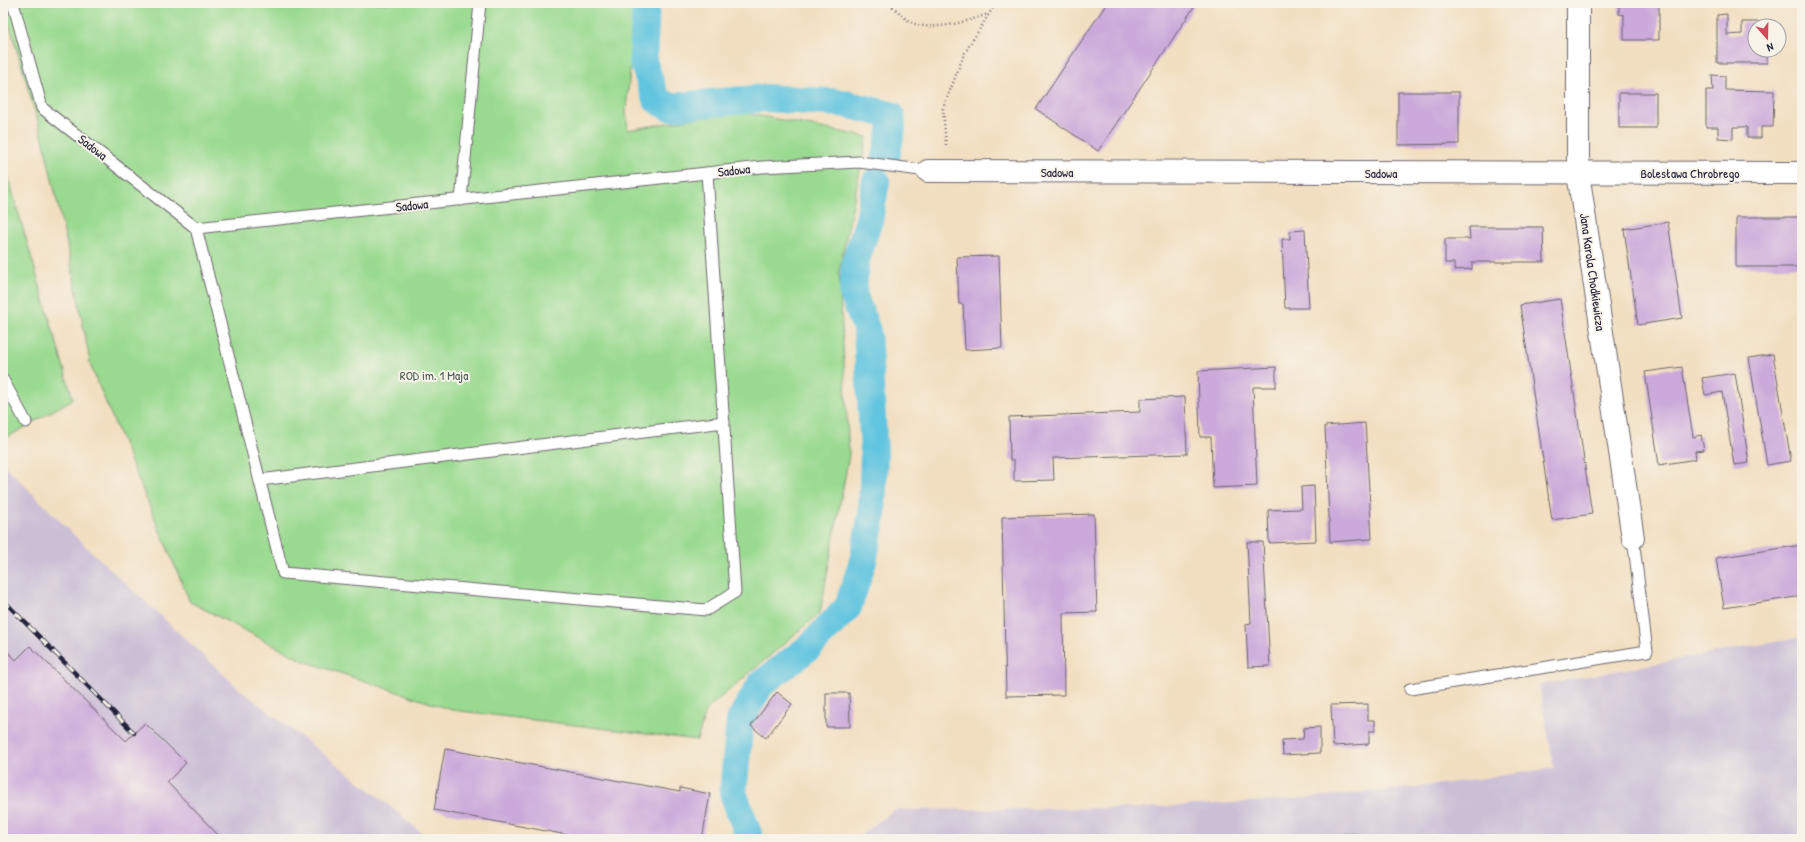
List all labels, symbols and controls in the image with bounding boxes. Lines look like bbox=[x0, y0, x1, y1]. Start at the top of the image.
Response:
north arrow bbox=[1747, 18, 1787, 58]
text: N bbox=[1765, 40, 1776, 55]
street label: Sadowa bbox=[75, 130, 111, 164]
street label: Sadowa bbox=[717, 159, 751, 181]
street label: Sadowa bbox=[1041, 163, 1073, 181]
street label: Sadowa bbox=[1365, 164, 1397, 182]
street label: Bolesława Chrobrego bbox=[1641, 164, 1740, 182]
street label: Sadowa bbox=[395, 194, 429, 216]
street label: Jana Karola Chodkiewicza bbox=[1576, 212, 1610, 332]
park label: ROD im. 1 Maja bbox=[400, 366, 468, 384]

